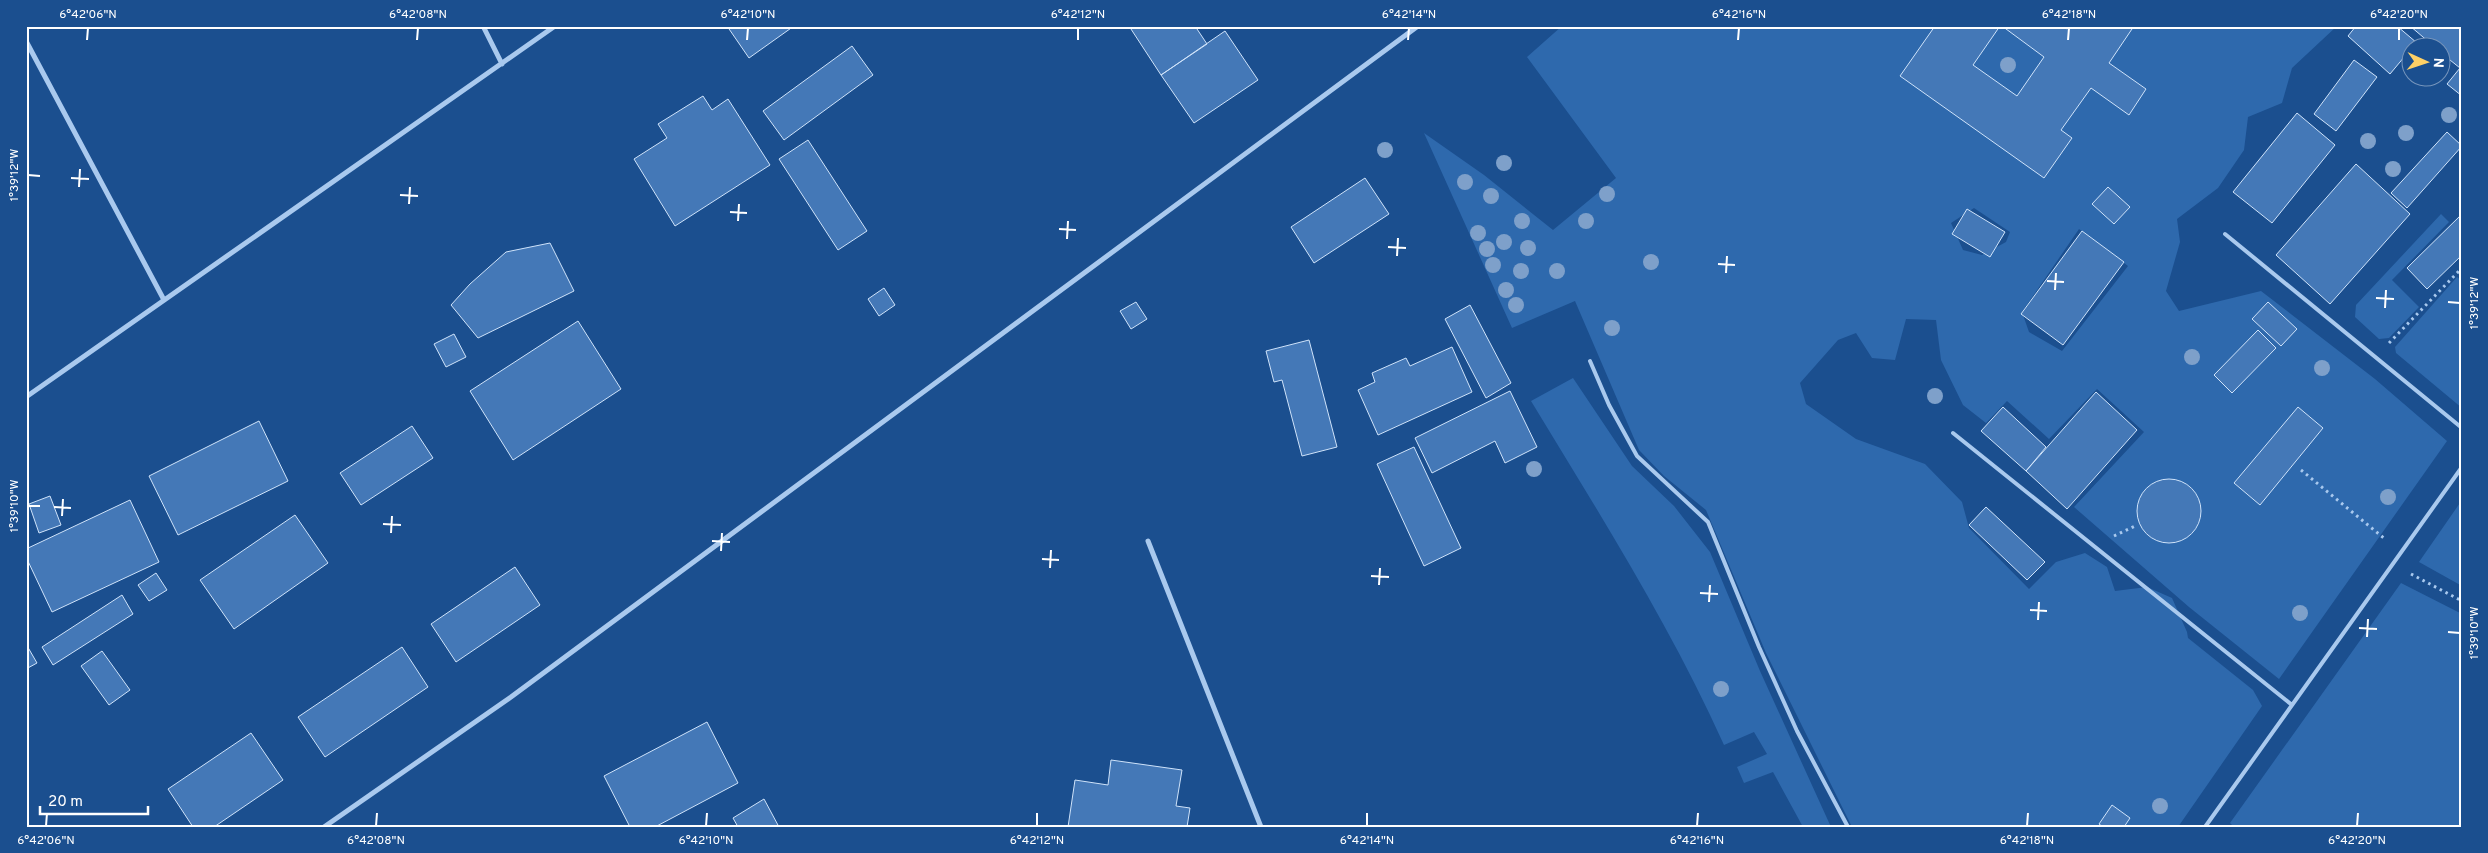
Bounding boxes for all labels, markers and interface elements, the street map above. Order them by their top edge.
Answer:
text: 6°42'06"N [59,7,117,23]
text: 6°42'08"N [389,7,447,23]
text: 6°42'10"N [721,7,775,23]
text: 6°42'12"N [1051,7,1105,23]
text: 6°42'14"N [1382,7,1436,23]
text: 6°42'16"N [1712,7,1766,23]
text: 6°42'18"N [2042,7,2096,23]
text: 6°42'20"N [2370,7,2428,23]
north arrow [2400,38,2450,88]
text: N [2429,57,2446,68]
text: 1°39'12"W [7,149,23,201]
text: 1°39'12"W [2467,277,2483,329]
text: 1°39'10"W [7,479,23,533]
text: 1°39'10"W [2467,606,2483,660]
scale bar [40,783,148,815]
text: 20 m [48,793,83,812]
text: 6°42'06"N [17,833,75,849]
text: 6°42'08"N [347,833,405,849]
text: 6°42'10"N [679,833,733,849]
text: 6°42'12"N [1010,833,1064,849]
text: 6°42'14"N [1340,833,1394,849]
text: 6°42'16"N [1670,833,1724,849]
text: 6°42'18"N [2000,833,2054,849]
text: 6°42'20"N [2328,833,2386,849]

